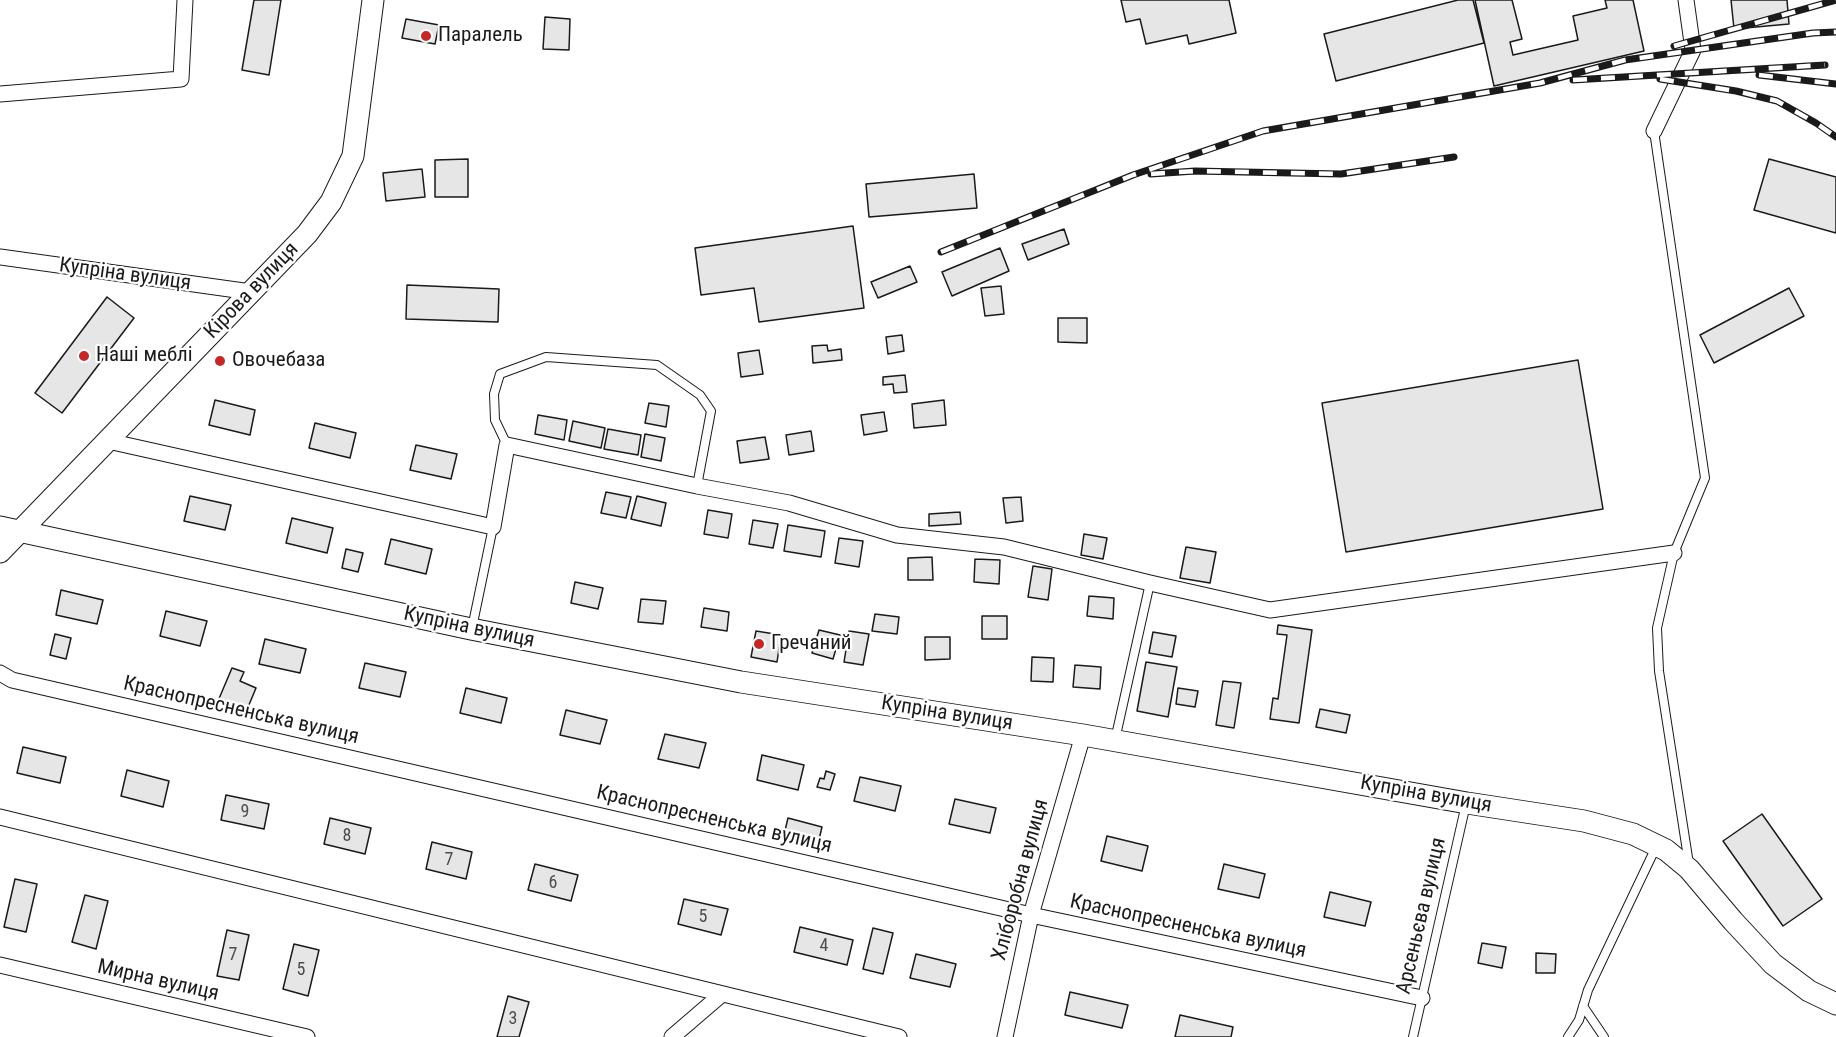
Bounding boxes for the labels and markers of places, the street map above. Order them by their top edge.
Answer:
place label: Паралель [438,23,523,49]
marker: Паралель [419,29,433,43]
place label: Наші меблі [96,343,193,369]
place label: Овочебаза [232,348,325,374]
marker: Наші меблі [77,349,91,363]
marker: Овочебаза [213,354,227,368]
place label: Гречаний [771,631,852,657]
marker: Гречаний [752,637,766,651]

